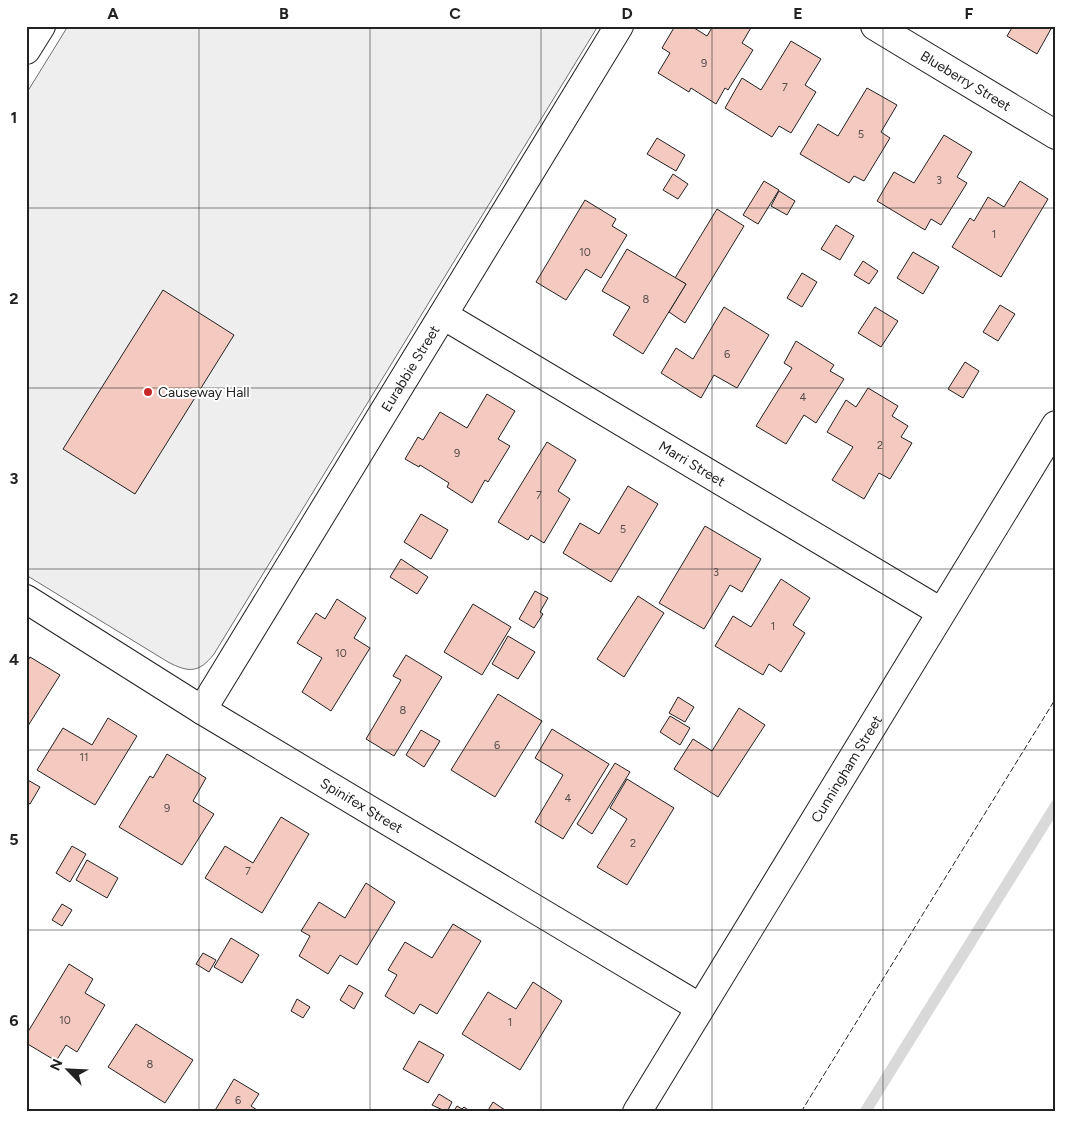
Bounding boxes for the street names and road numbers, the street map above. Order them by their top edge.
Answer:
street label: Blueberry Street [917,47,1014,115]
street label: Eurabbie Street [378,322,443,415]
street label: Marri Street [655,438,728,490]
street label: Cunningham Street [808,712,886,826]
street label: Spinifex Street [317,775,406,837]

